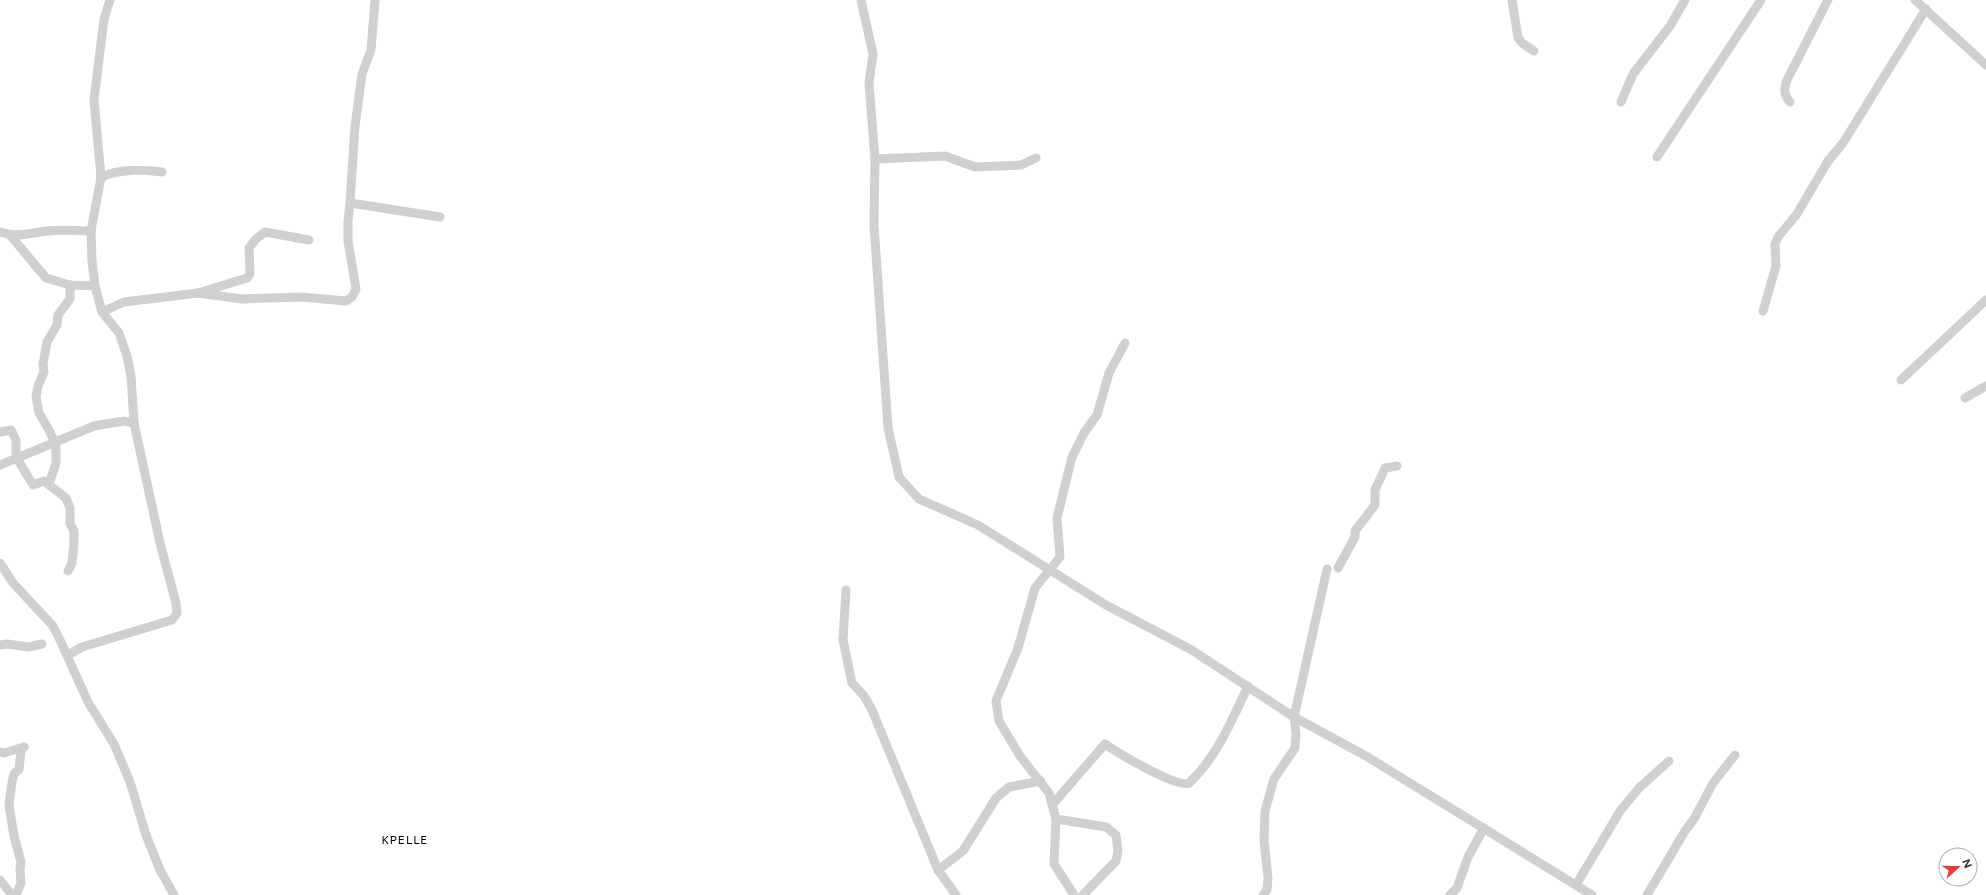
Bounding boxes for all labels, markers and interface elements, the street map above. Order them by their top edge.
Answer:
district label: KPELLE [382,833,428,847]
north arrow [1938,847,1978,887]
text: N [1959,857,1974,870]

